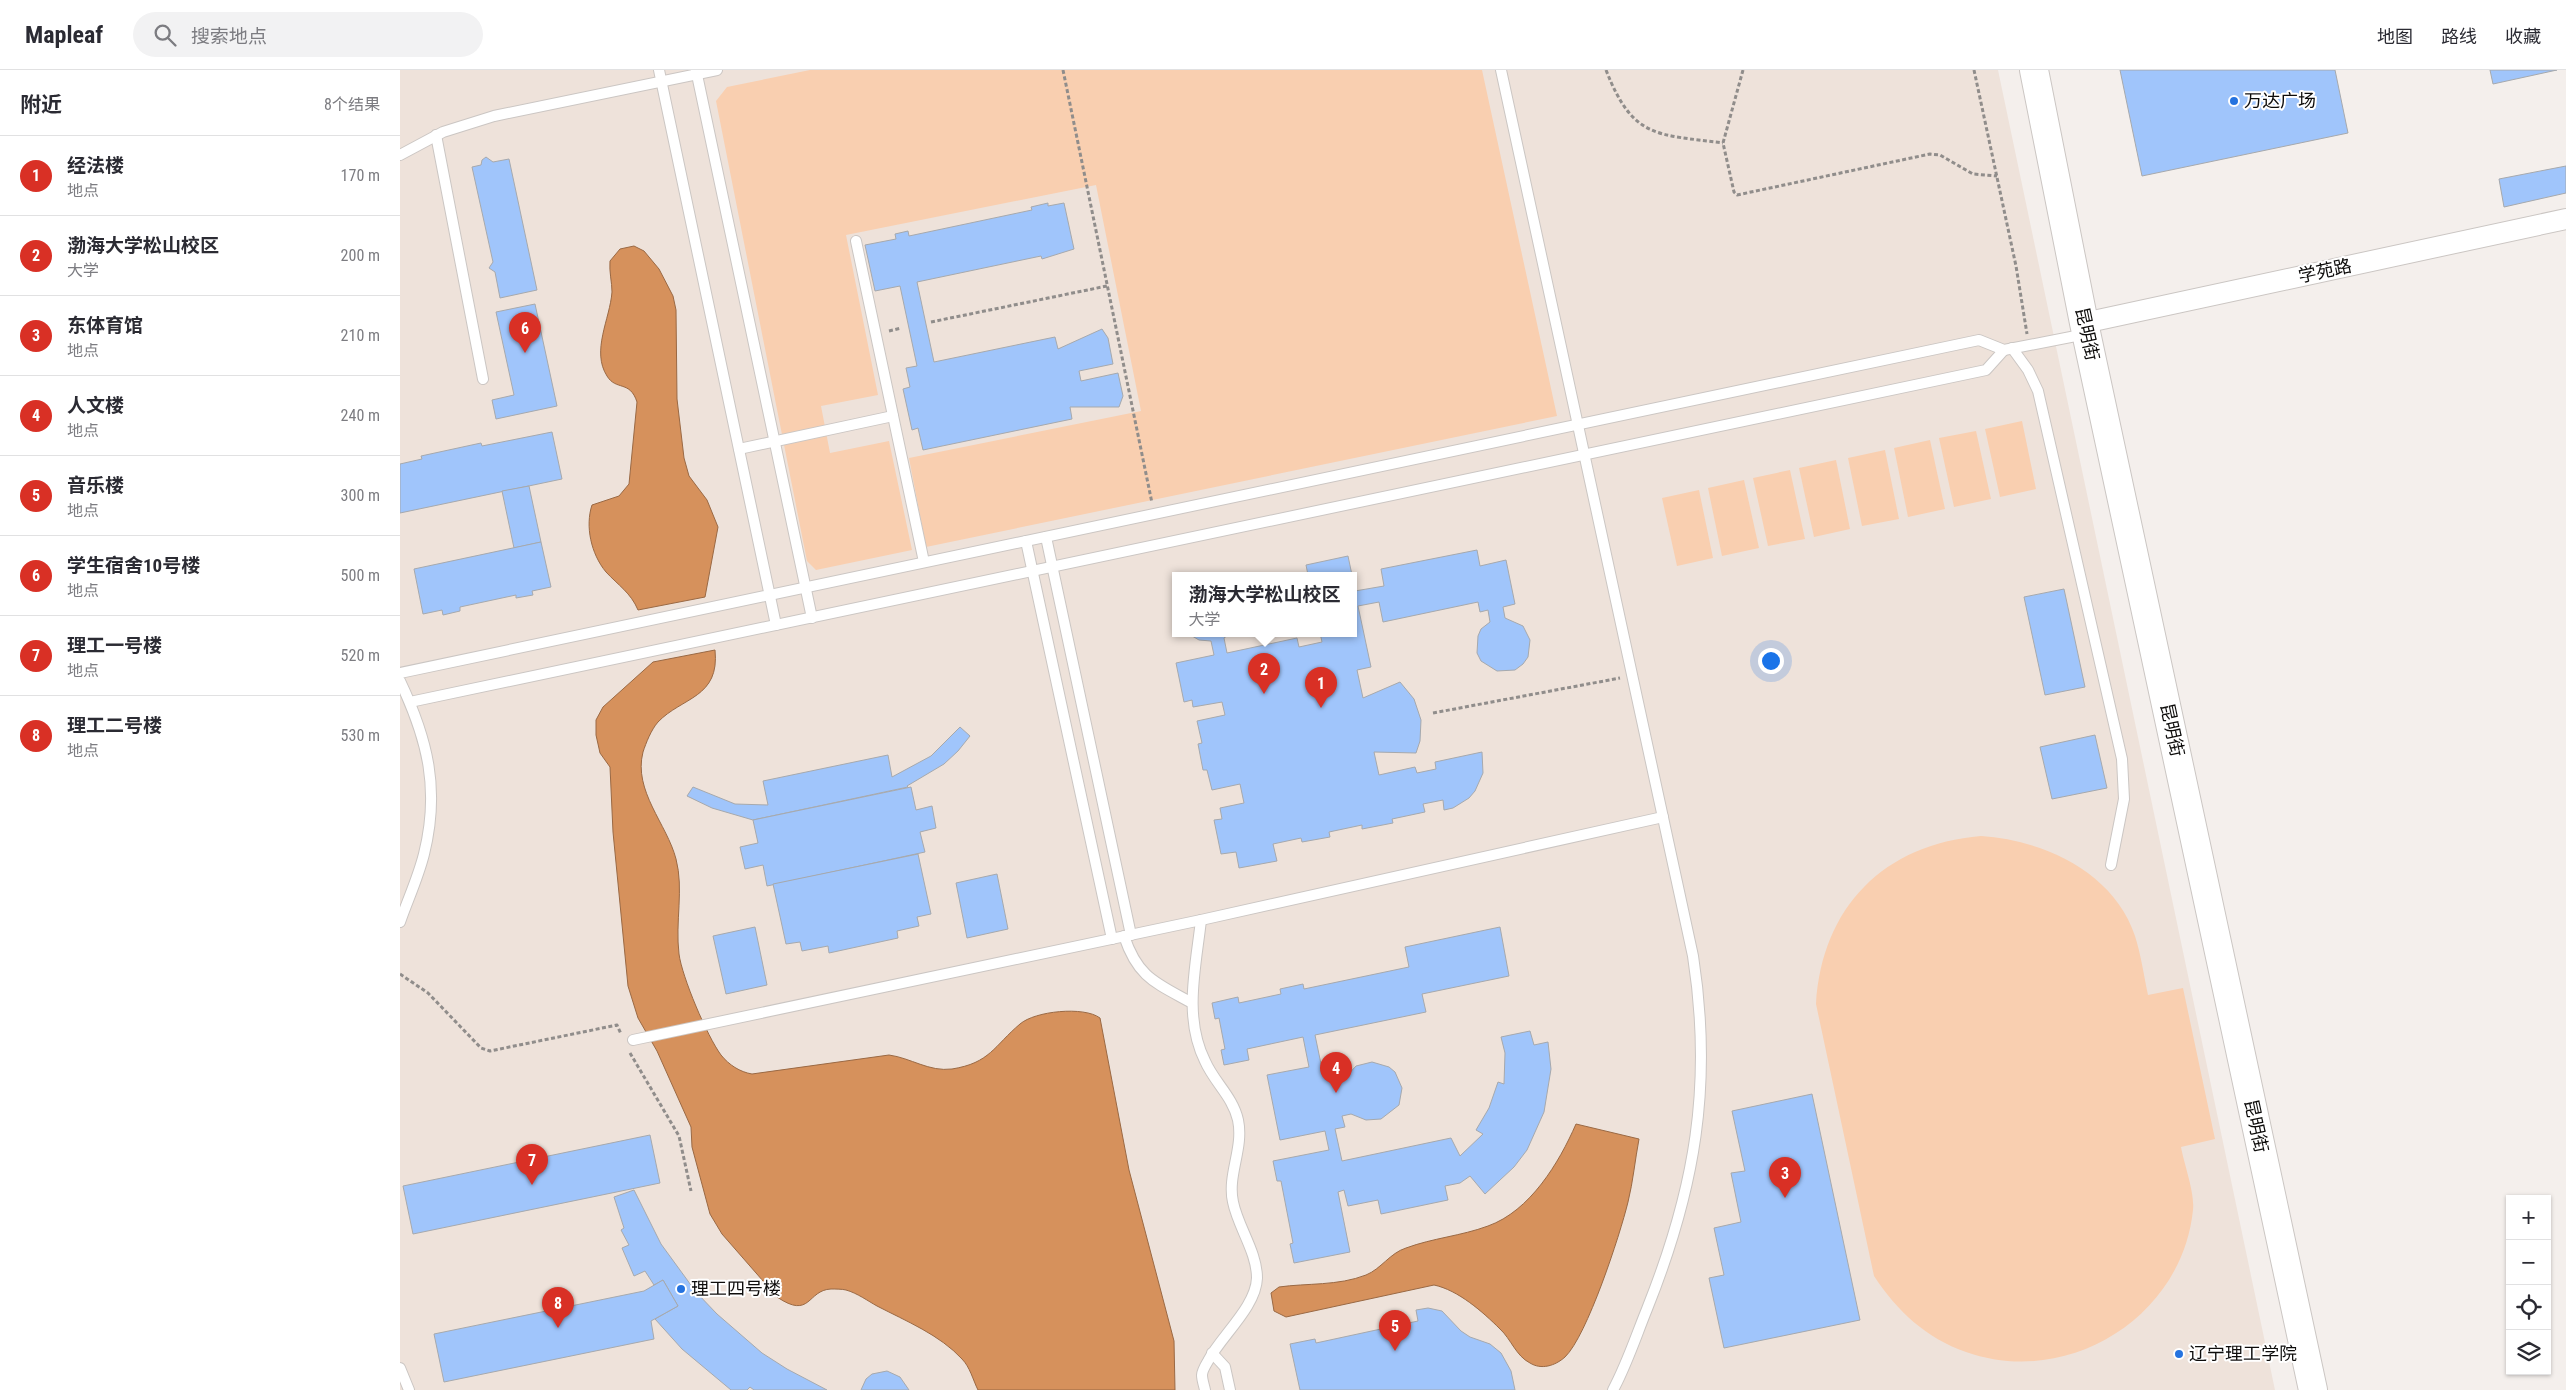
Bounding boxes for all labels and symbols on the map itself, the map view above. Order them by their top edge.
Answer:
place label: 万达广场 [2244,90,2316,111]
marker: 万达广场 [2228,95,2240,107]
street label: 学苑路 [2296,255,2353,286]
street label: 昆明街 [2072,305,2103,362]
pin: 6 [509,312,541,353]
your location [1758,648,1784,674]
pin: 2 [1248,653,1280,694]
pin: 1 [1305,667,1337,708]
street label: 昆明街 [2157,701,2188,758]
pin: 4 [1320,1052,1352,1093]
street label: 昆明街 [2241,1097,2272,1154]
pin: 7 [516,1144,548,1185]
pin: 3 [1769,1157,1801,1198]
place label: 理工四号楼 [691,1278,781,1299]
marker: 理工四号楼 [675,1283,687,1295]
pin: 8 [542,1287,574,1328]
pin: 5 [1379,1310,1411,1351]
place label: 辽宁理工学院 [2189,1343,2297,1364]
marker: 辽宁理工学院 [2173,1348,2185,1360]

